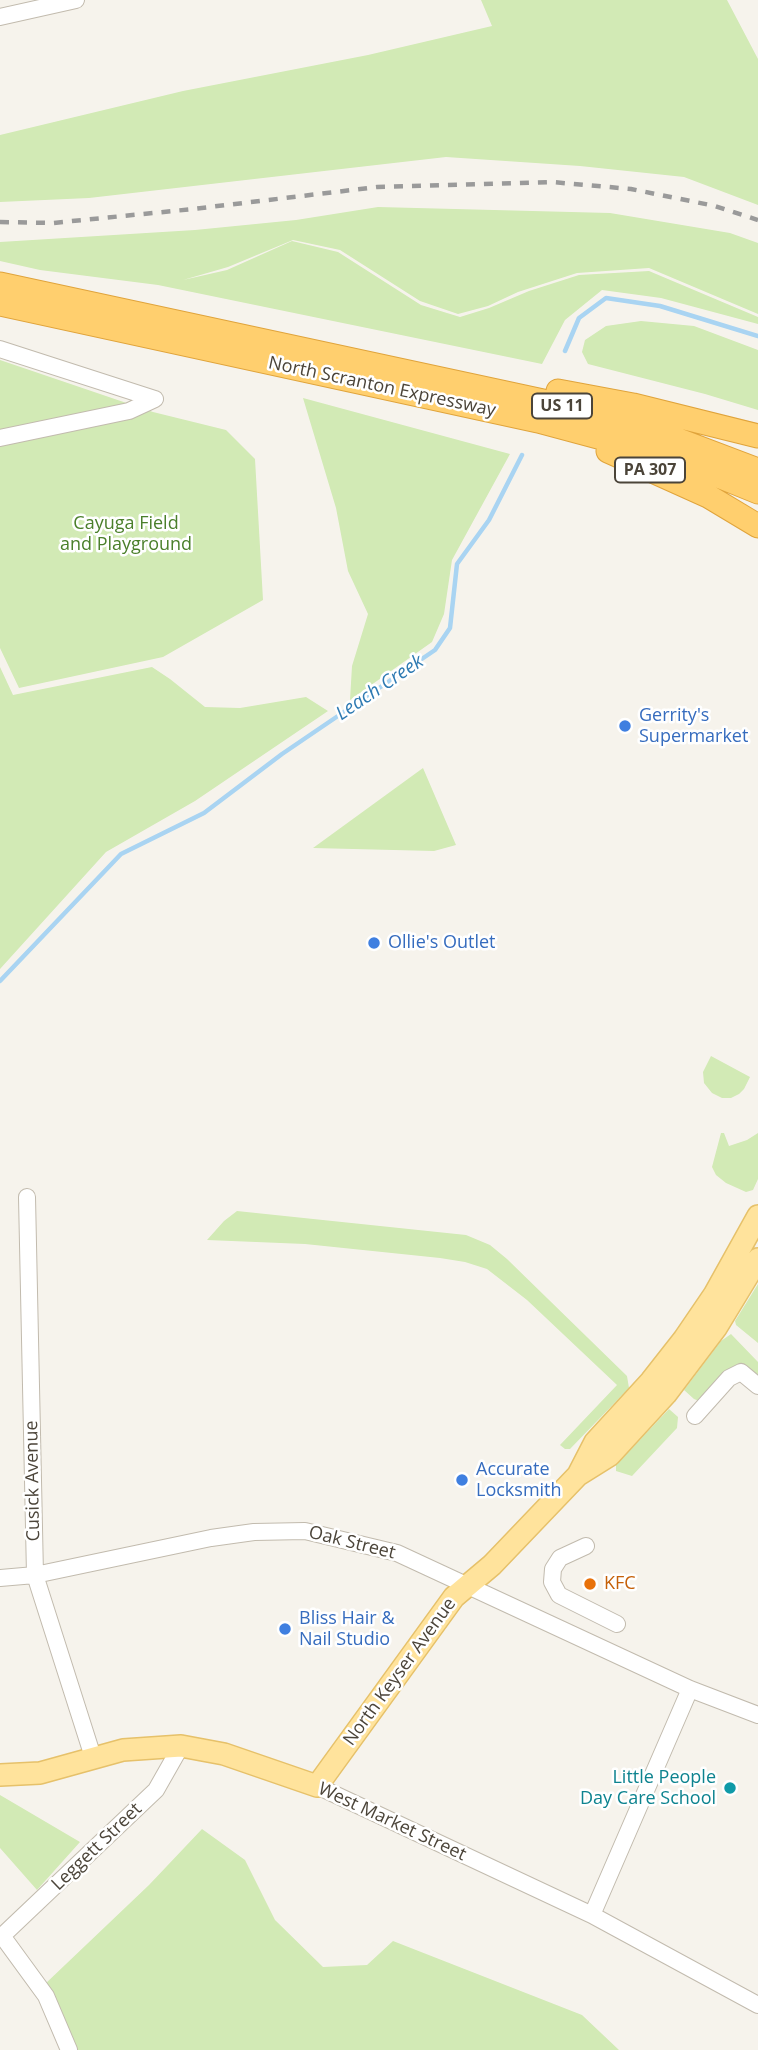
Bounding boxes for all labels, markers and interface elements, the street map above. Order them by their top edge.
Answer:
street label: North Scranton Expressway [266,352,498,422]
road number: US 11 [532,394,592,418]
road number: PA 307 [615,457,685,482]
park label: Cayuga Field and Playground [60,513,192,556]
water label: Leach Creek [332,650,428,726]
place label: Gerrity's Supermarket [639,705,748,748]
marker: Gerrity's Supermarket [617,718,633,734]
place label: Ollie's Outlet [388,932,495,954]
marker: Ollie's Outlet [366,935,382,951]
street label: Cusick Avenue [21,1420,45,1542]
place label: Accurate Locksmith [476,1459,562,1502]
marker: Accurate Locksmith [454,1472,470,1488]
street label: Oak Street [306,1522,398,1564]
place label: KFC [604,1573,636,1595]
marker: KFC [582,1576,598,1592]
street label: North Keyser Avenue [339,1594,461,1750]
place label: Bliss Hair & Nail Studio [299,1608,395,1650]
marker: Bliss Hair & Nail Studio [277,1621,293,1637]
place label: Little People Day Care School [580,1767,716,1810]
street label: West Market Street [315,1778,469,1866]
marker: Little People Day Care School [722,1780,738,1796]
street label: Leggett Street [47,1799,147,1895]

